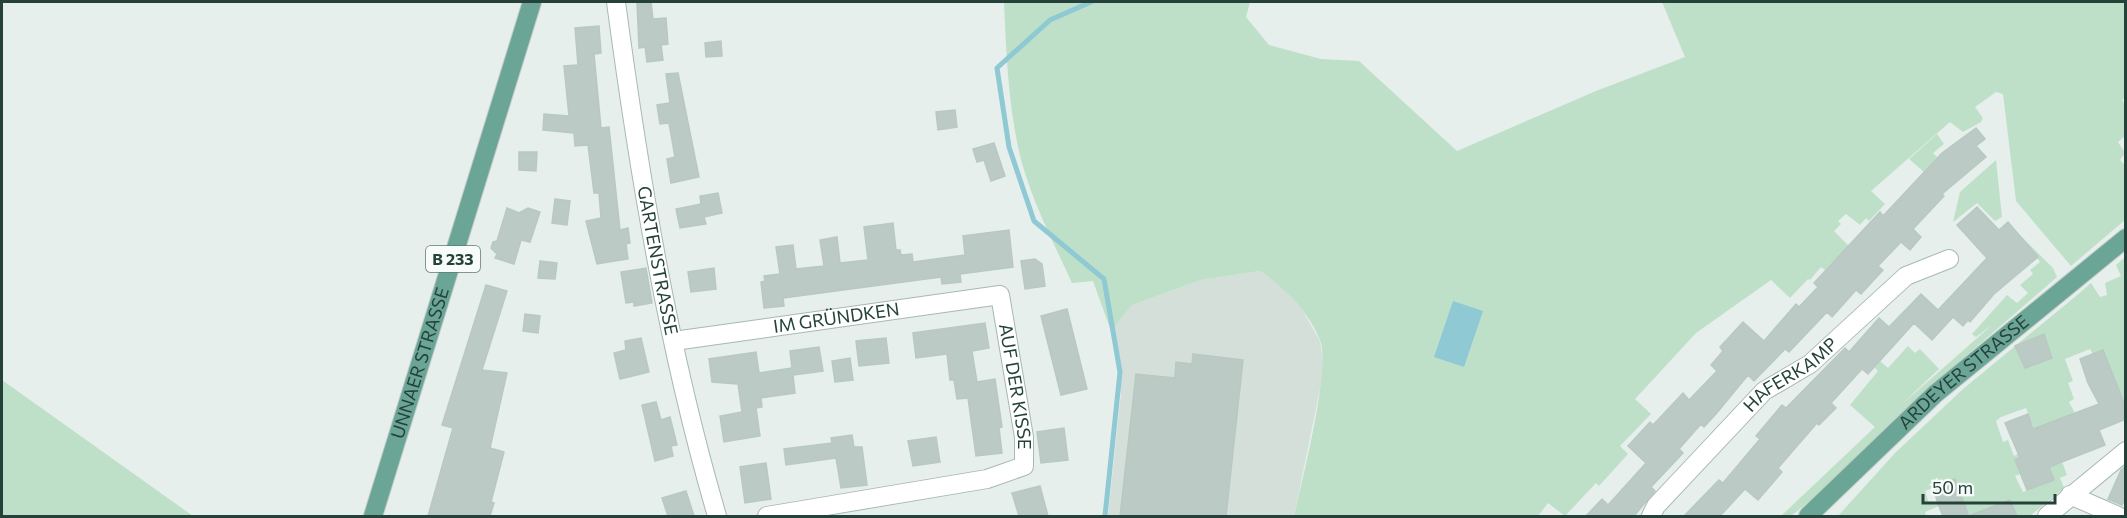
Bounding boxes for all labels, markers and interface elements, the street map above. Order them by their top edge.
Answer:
street label: GARTENSTRASSE [634,184,683,337]
road number: B 233 [426,246,480,272]
street label: UNNAER STRASSE [386,285,453,441]
street label: IM GRÜNDKEN [772,297,901,337]
street label: ARDEYER STRASSE [1893,310,2033,433]
street label: AUF DER KISSE [995,322,1036,449]
street label: HAFERKAMP [1738,332,1842,416]
scale bar [1923,467,2055,505]
text: 50 m [1932,476,1973,498]

